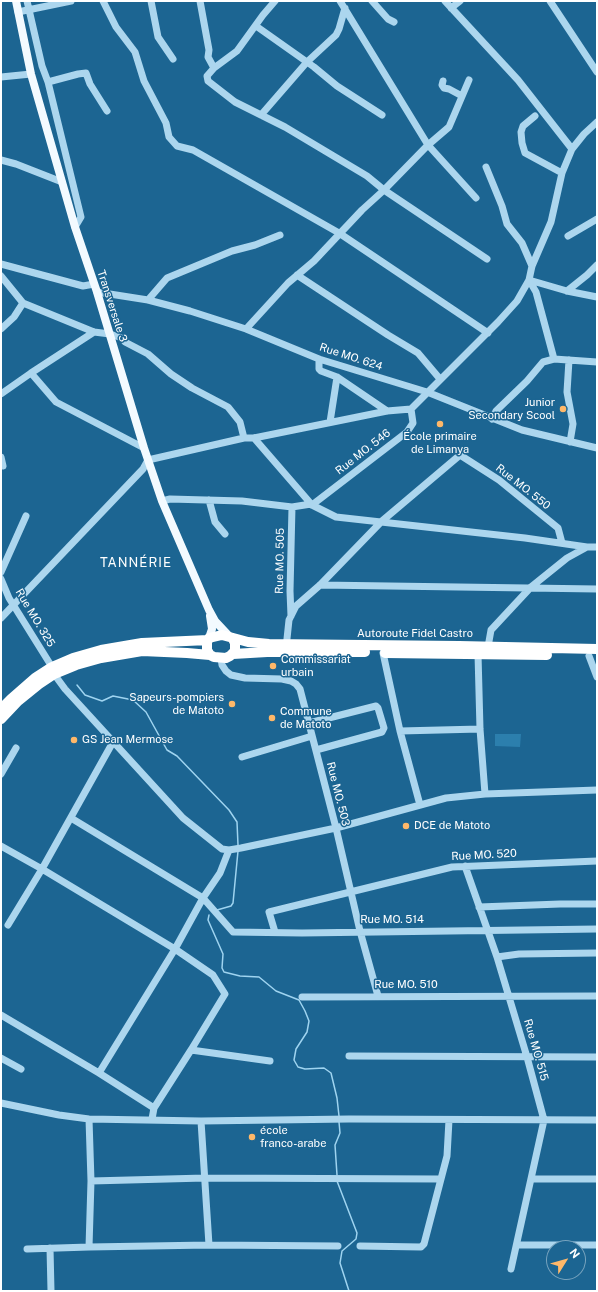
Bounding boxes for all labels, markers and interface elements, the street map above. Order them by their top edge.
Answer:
street label: Transversale 3 [94,268,130,344]
street label: Rue MO. 624 [318,341,384,373]
place label: Junior Secondary Scool [468,396,555,422]
marker: Junior Secondary Scool [558,404,568,414]
marker: École primaire de Limanya [435,419,445,429]
street label: Rue MO. 546 [333,426,393,478]
place label: École primaire de Limanya [403,430,477,456]
street label: Rue MO. 550 [493,461,553,513]
street label: Rue MO. 505 [273,528,287,594]
district label: TANNÉRIE [100,555,172,571]
street label: Rue MO. 325 [12,586,58,650]
street label: Autoroute Fidel Castro [357,627,473,641]
place label: Commissariat urbain [281,653,351,679]
marker: Commissariat urbain [268,661,278,671]
place label: Sapeurs-pompiers de Matoto [129,691,224,717]
marker: Sapeurs-pompiers de Matoto [227,699,237,709]
place label: Commune de Matoto [280,705,332,731]
marker: Commune de Matoto [267,713,277,723]
place label: GS Jean Mermose [82,733,173,747]
marker: GS Jean Mermose [69,735,79,745]
street label: Rue MO. 503 [324,760,352,828]
place label: DCE de Matoto [414,819,490,833]
marker: DCE de Matoto [401,821,411,831]
street label: Rue MO. 520 [451,847,517,863]
street label: Rue MO. 514 [360,913,424,927]
street label: Rue MO. 510 [374,978,438,992]
street label: Rue MO. 515 [521,1018,551,1082]
place label: école franco-arabe [260,1124,326,1150]
marker: école franco-arabe [247,1132,257,1142]
north arrow [546,1240,586,1280]
text: N [567,1246,582,1260]

